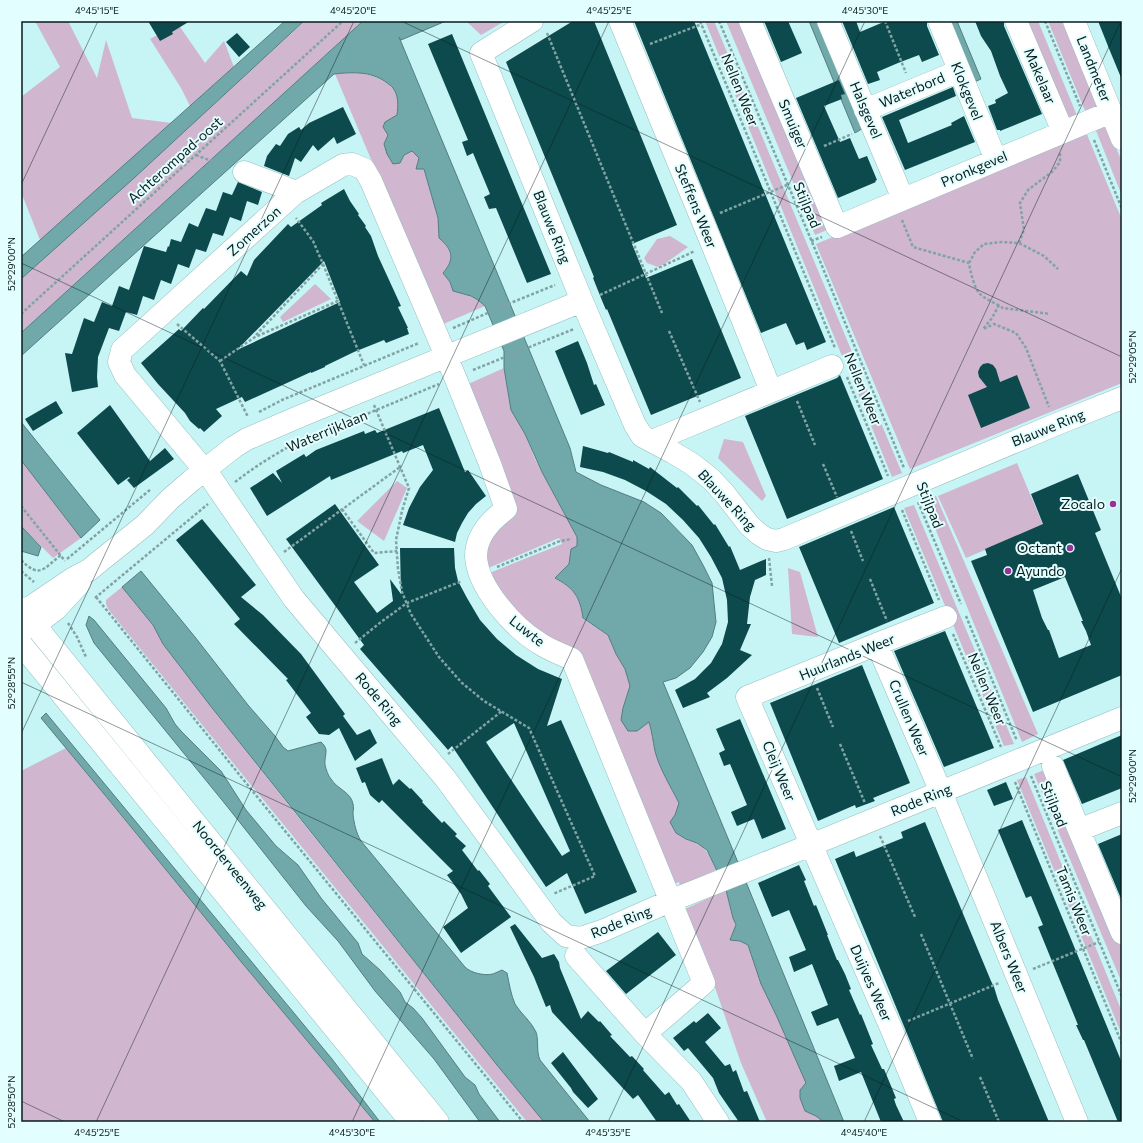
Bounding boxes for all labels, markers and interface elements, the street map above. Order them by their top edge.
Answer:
text: 4°45'15"E [75,4,119,16]
text: 4°45'20"E [330,4,376,16]
text: 4°45'25"E [586,4,632,16]
text: 4°45'30"E [842,4,888,16]
street label: Landmeter [1074,33,1116,105]
street label: Makelaar [1021,45,1060,107]
street label: Nellen Weer [718,51,763,129]
street label: Klokgevel [948,59,987,122]
street label: Waterbord [876,68,947,111]
street label: Halsgevel [847,79,886,141]
street label: Smuiger [775,96,812,152]
street label: Achterompad-oost [124,112,226,207]
street label: Pronkgevel [938,147,1010,190]
street label: Steffens Weer [672,161,721,251]
street label: Stijlpad [790,179,825,230]
street label: Blauwe Ring [530,188,575,266]
street label: Zomerzon [223,202,284,259]
text: 52°29'00"N [5,237,17,291]
text: 52°29'05"N [1126,330,1138,384]
street label: Nellen Weer [841,350,886,428]
street label: Blauwe Ring [1009,405,1087,450]
street label: Waterrijklaan [284,406,370,455]
street label: Blauwe Ring [695,466,760,534]
street label: Stijlpad [914,479,947,530]
place label: Zocalo [1061,495,1105,512]
marker: Zocalo [1108,499,1118,509]
place label: Octant [1017,539,1062,556]
marker: Octant [1065,543,1075,553]
place label: Ayundo [1016,562,1065,579]
marker: Ayundo [1003,566,1013,576]
street label: Luwte [506,612,548,650]
street label: Huurlands Weer [797,630,897,683]
street label: Nellen Weer [965,650,1010,728]
text: 52°28'55"N [5,657,17,709]
street label: Rode Ring [352,669,407,729]
street label: Crullen Weer [886,677,933,759]
street label: Cleij Weer [759,738,800,804]
text: 52°29'00"N [1126,749,1138,803]
street label: Stijlpad [1038,778,1071,829]
street label: Rode Ring [888,780,954,819]
street label: Noorderveenweg [189,817,272,913]
street label: Tamis Weer [1053,863,1096,938]
street label: Rode Ring [588,902,654,941]
street label: Albers Weer [987,918,1032,996]
street label: Duijves Weer [847,942,896,1024]
text: 52°28'50"N [5,1075,17,1129]
text: 4°45'25"E [74,1126,120,1138]
text: 4°45'30"E [329,1126,375,1138]
text: 4°45'35"E [585,1126,631,1138]
text: 4°45'40"E [841,1126,887,1138]

